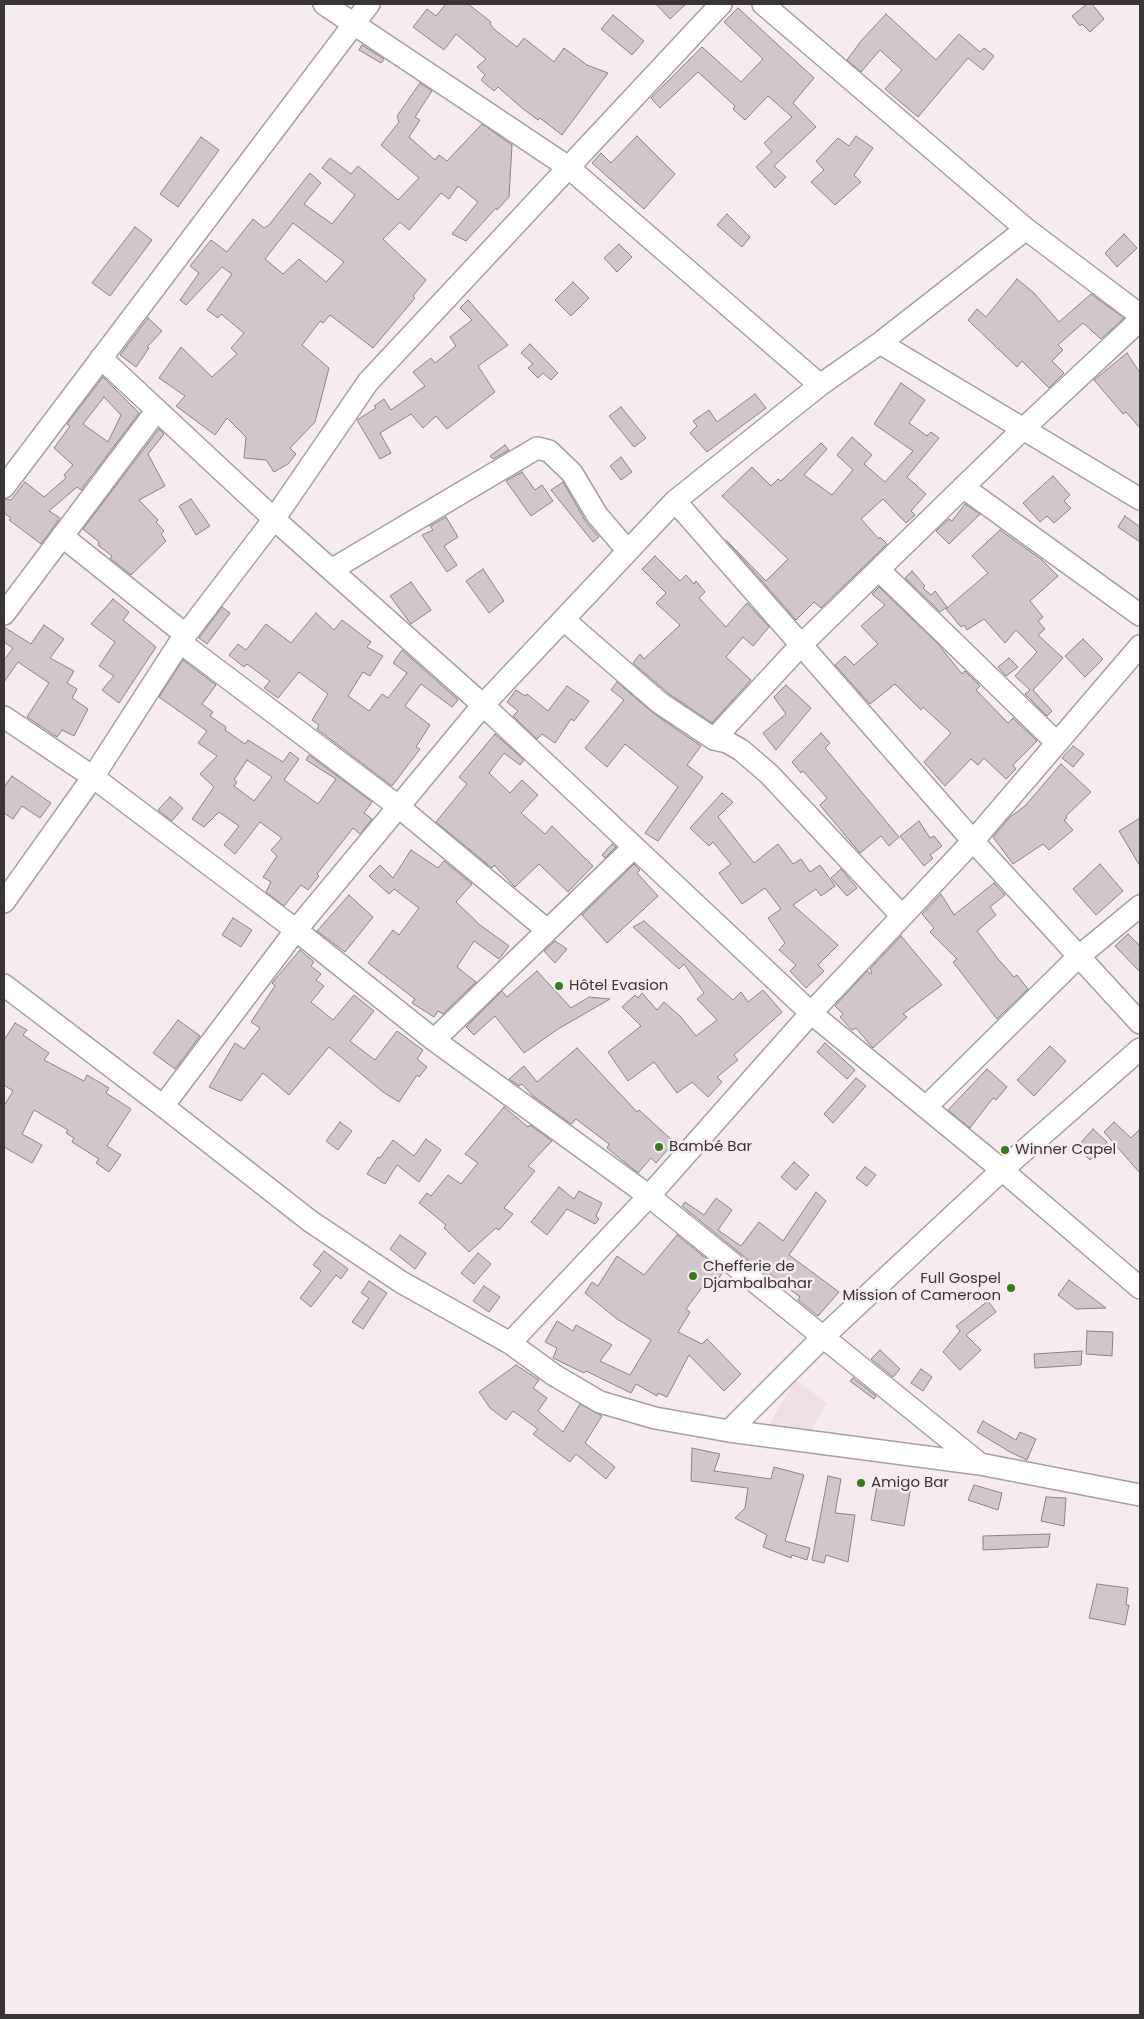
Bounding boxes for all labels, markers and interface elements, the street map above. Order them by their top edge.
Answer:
place label: Hôtel Evasion [569,977,668,995]
marker: Hôtel Evasion [553,980,565,992]
place label: Bambé Bar [669,1138,752,1156]
marker: Bambé Bar [653,1141,665,1153]
place label: Winner Capel [1015,1141,1116,1159]
marker: Winner Capel [999,1144,1011,1156]
place label: Chefferie de Djambalbahar [703,1258,812,1293]
marker: Chefferie de Djambalbahar [687,1270,699,1282]
place label: Full Gospel Mission of Cameroon [842,1270,1001,1305]
marker: Full Gospel Mission of Cameroon [1005,1282,1017,1294]
place label: Amigo Bar [871,1474,949,1492]
marker: Amigo Bar [855,1477,867,1489]

